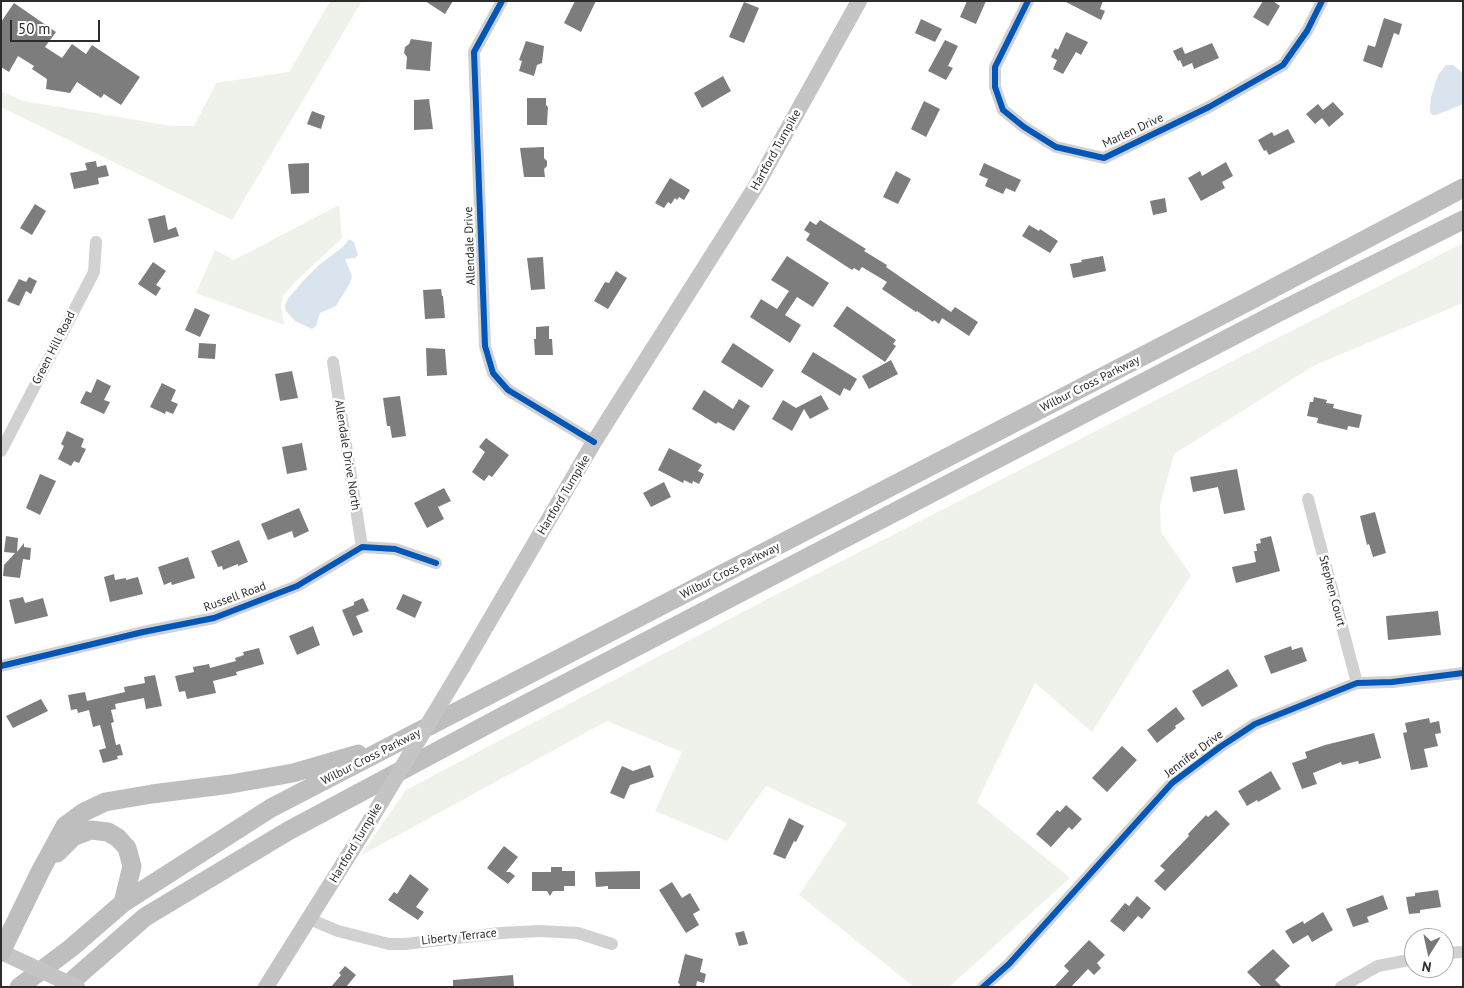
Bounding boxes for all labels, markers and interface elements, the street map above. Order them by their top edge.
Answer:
scale bar [12,10,102,42]
text: 50 m [18,19,51,38]
street label: Hartford Turnpike [748,107,804,193]
street label: Marlen Drive [1100,111,1166,151]
street label: Allendale Drive [461,206,479,286]
street label: Green Hill Road [29,309,79,387]
street label: Wilbur Cross Parkway [1038,353,1142,415]
street label: Allendale Drive North [331,399,363,511]
street label: Hartford Turnpike [535,453,593,537]
street label: Wilbur Cross Parkway [678,540,782,602]
street label: Stephen Court [1316,554,1348,628]
street label: Russell Road [202,579,268,615]
street label: Wilbur Cross Parkway [319,726,423,788]
street label: Jennifer Drive [1162,727,1226,781]
street label: Hartford Turnpike [327,801,385,885]
street label: Liberty Terrace [421,926,497,948]
north arrow [1404,928,1454,978]
text: N [1420,957,1433,976]

